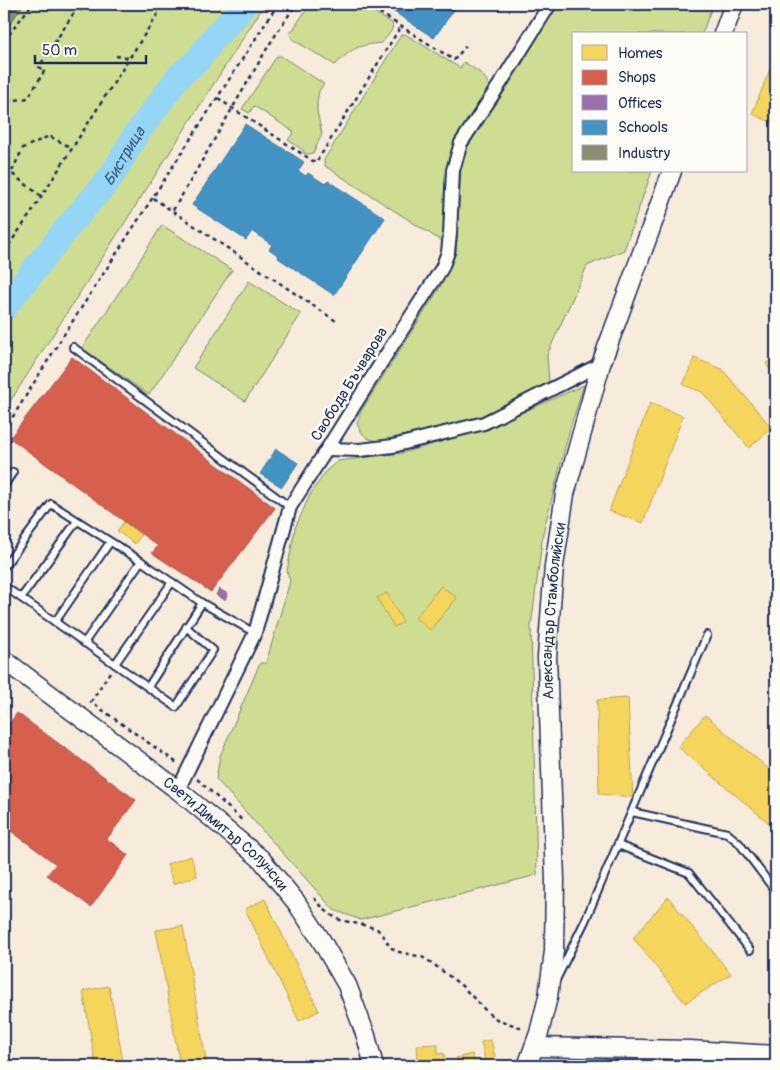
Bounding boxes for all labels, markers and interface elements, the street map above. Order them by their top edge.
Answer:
scale bar [35,32,146,64]
legend [572,32,748,172]
text: 50 m [42,41,77,60]
text: Homes [618,44,663,63]
text: Shops [618,68,656,87]
text: Offices [618,94,662,113]
text: Schools [618,118,668,137]
water label: Бистрица [99,122,151,190]
text: Industry [618,144,671,163]
street label: Свобода Бъчварова [307,324,392,445]
street label: Александър Стамболийски [538,521,571,700]
street label: Свети Димитър Солунски [159,773,292,895]

